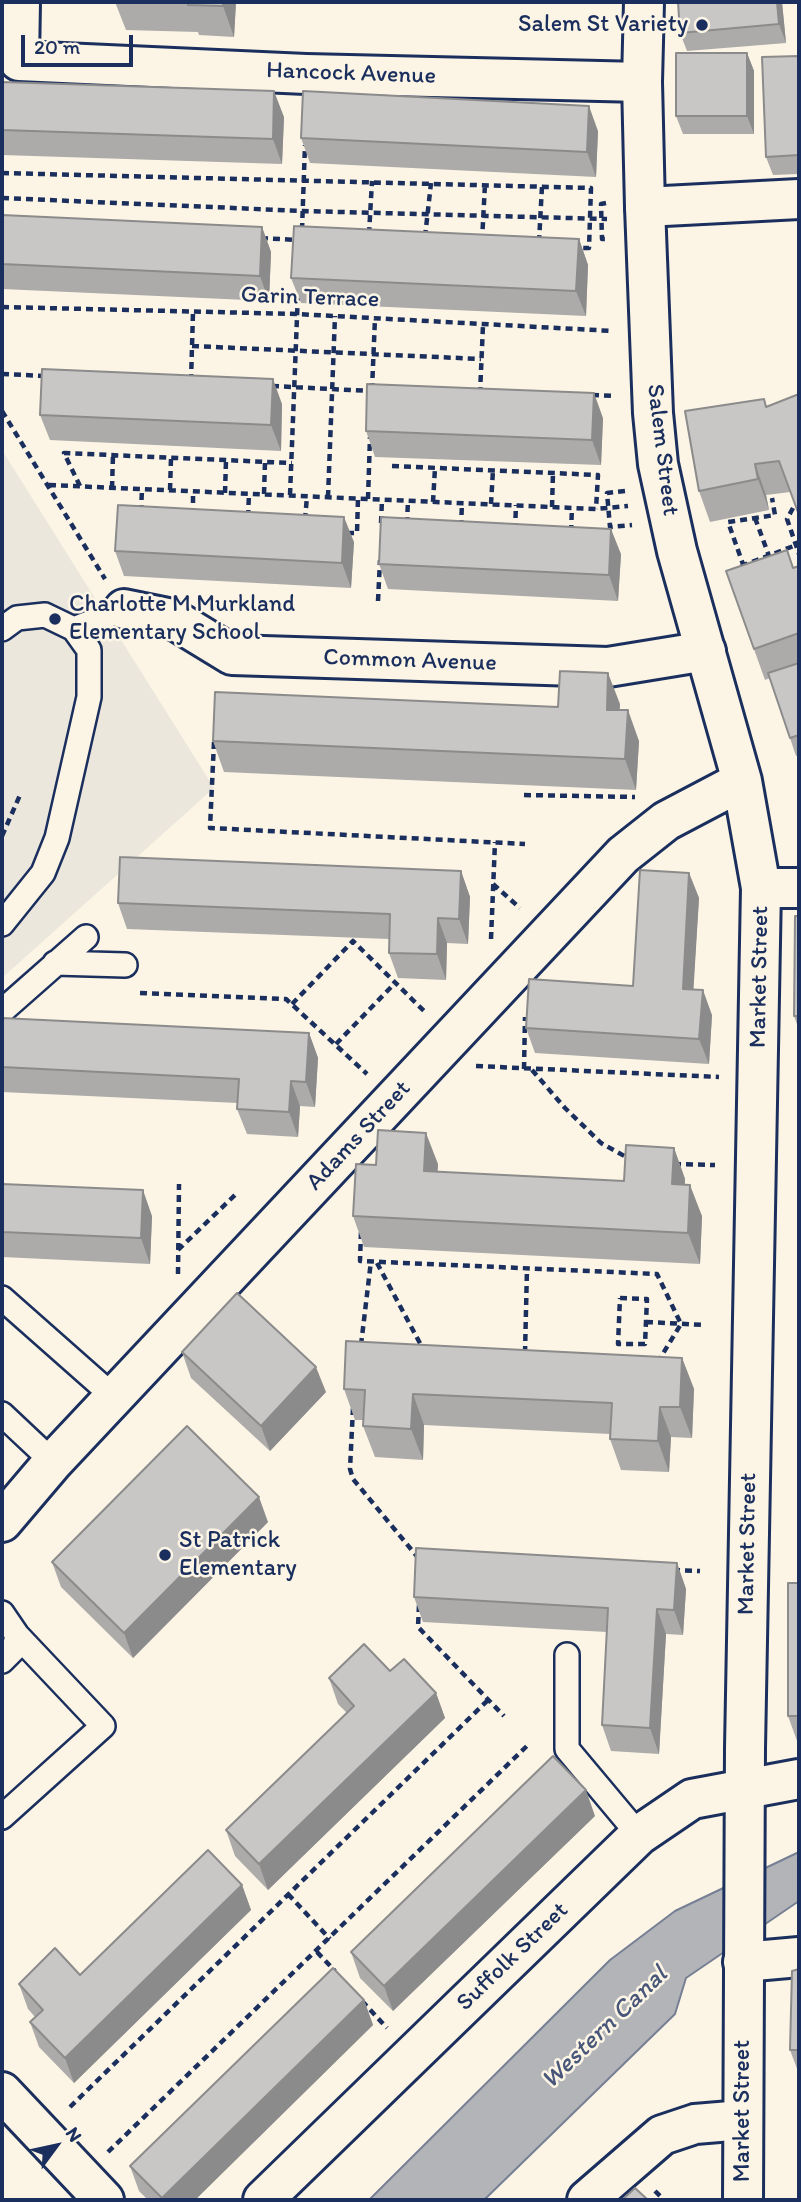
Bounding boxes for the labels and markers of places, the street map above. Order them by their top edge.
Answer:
place label: Salem St Variety [518,11,688,39]
marker: Salem St Variety [694,17,710,33]
place label: Charlotte M Murkland Elementary School [69,591,295,647]
marker: Charlotte M Murkland Elementary School [47,611,63,627]
place label: St Patrick Elementary [179,1527,297,1583]
marker: St Patrick Elementary [157,1547,173,1563]

